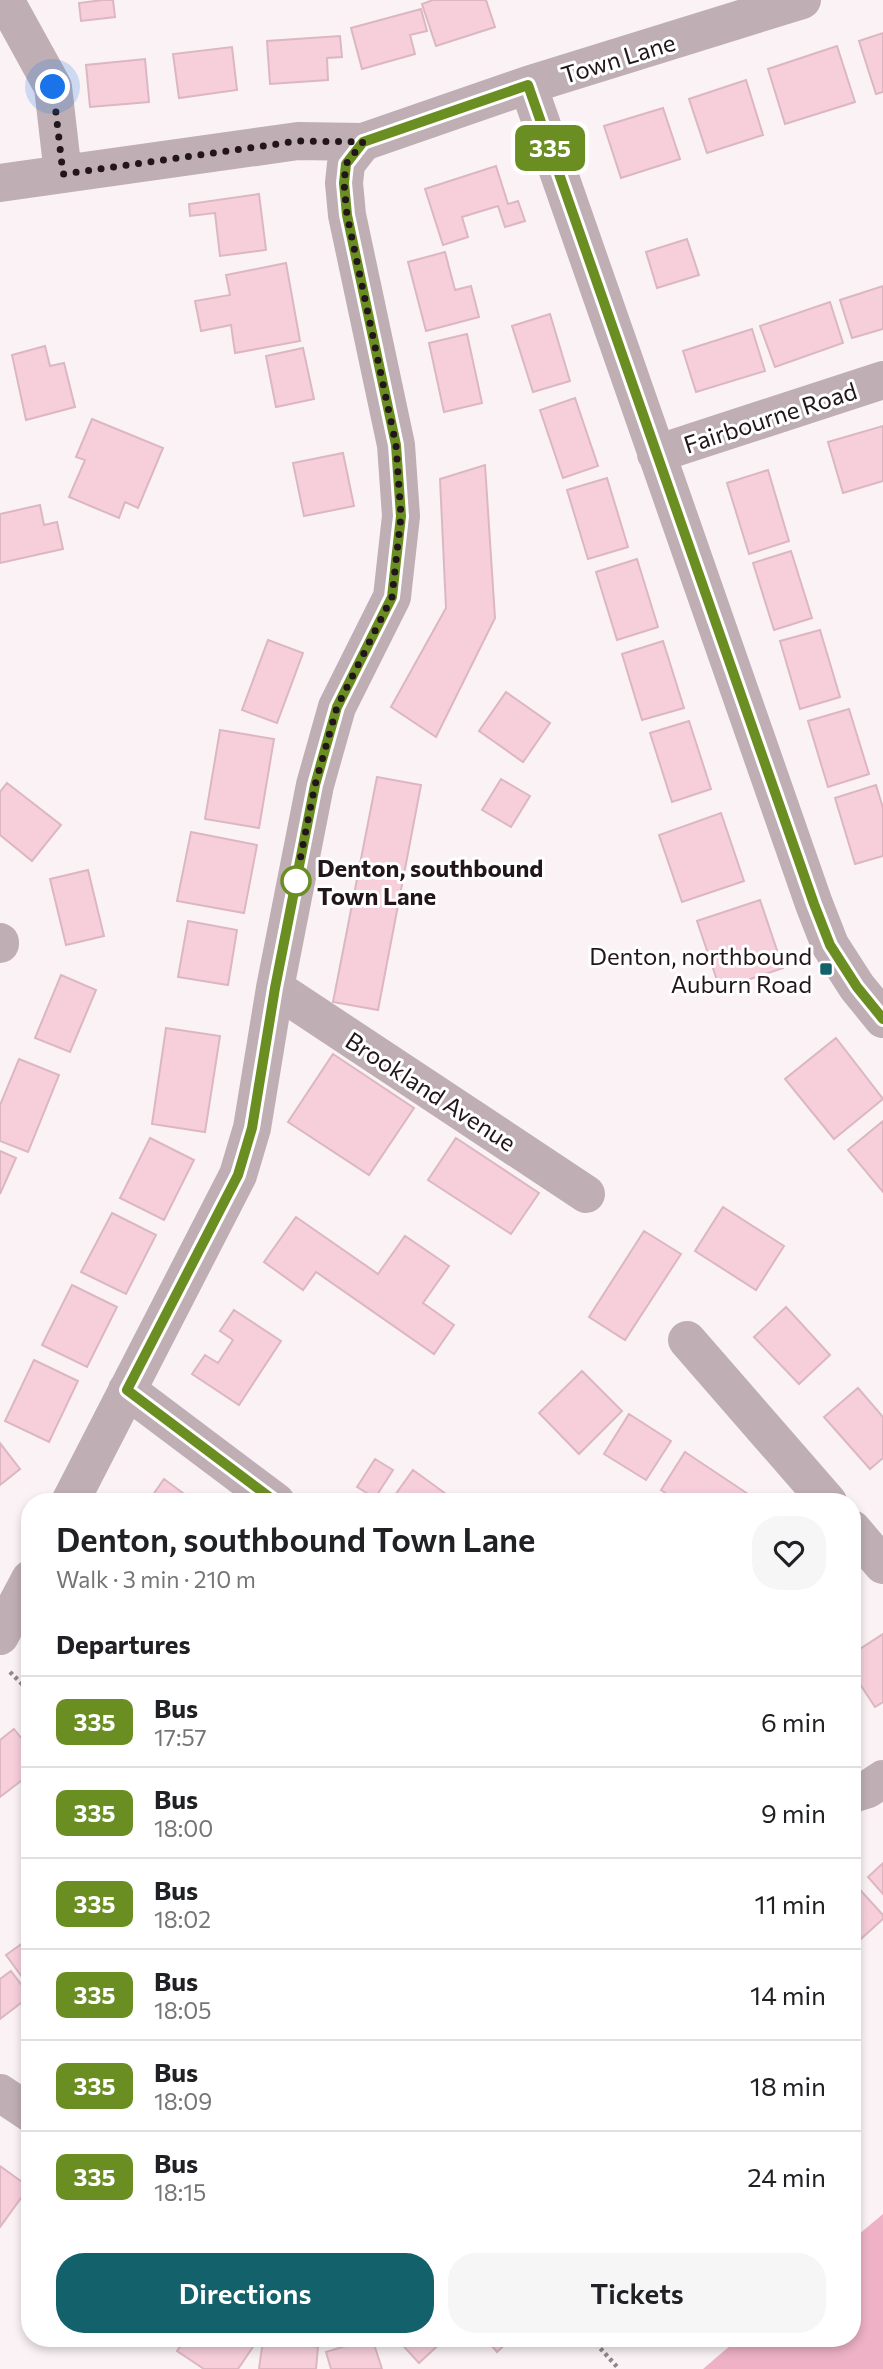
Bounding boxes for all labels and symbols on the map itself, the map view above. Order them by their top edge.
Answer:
street label: Town Lane [557,27,679,89]
your location [35,69,70,104]
line badge: 335 [510,125,590,171]
street label: Fairbourne Road [680,375,860,459]
place label: Denton, southbound Town Lane [317,853,543,910]
marker: Denton, southbound Town Lane [281,866,311,896]
place label: Denton, northbound Auburn Road [589,941,812,998]
marker: Denton, northbound Auburn Road [818,961,834,977]
street label: Brookland Avenue [340,1025,522,1157]

